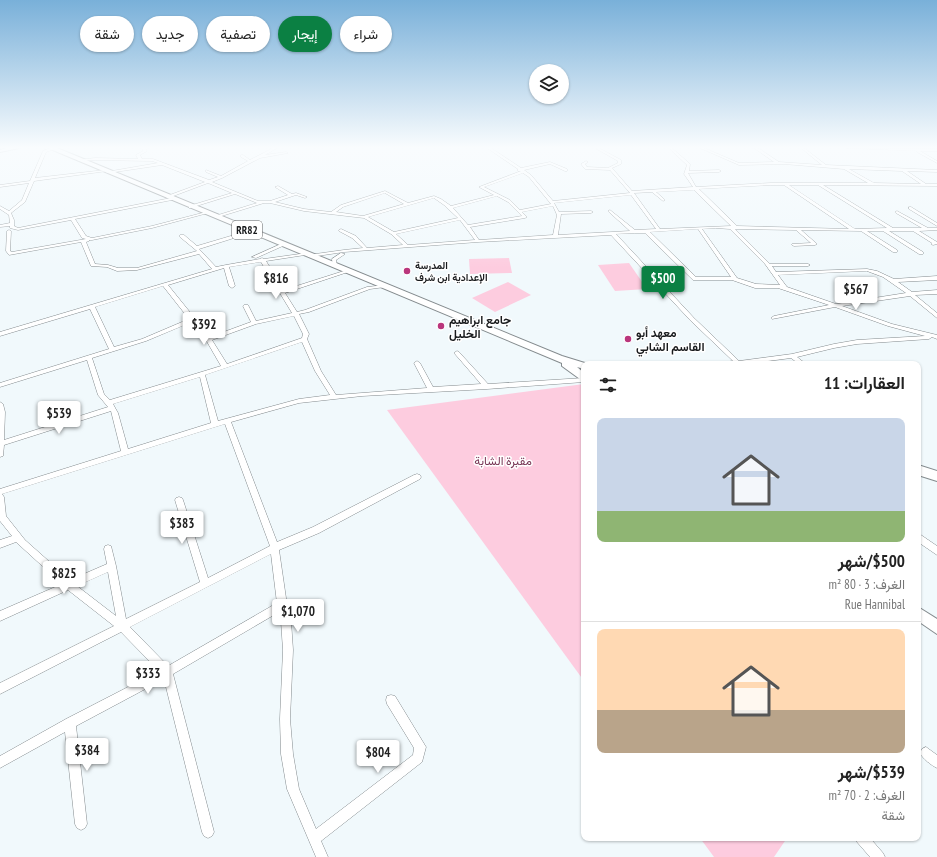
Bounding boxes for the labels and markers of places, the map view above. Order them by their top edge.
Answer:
place label: المدرسة الإعدادية ابن شرف [415,259,488,284]
pin: $816 [252,266,300,300]
marker: المدرسة الإعدادية ابن شرف [402,266,412,276]
pin: $500 [639,266,687,300]
pin: $567 [832,277,880,311]
pin: $392 [180,312,228,346]
place label: جامع ابراهيم الخليل [449,312,511,341]
marker: جامع ابراهيم الخليل [436,321,446,331]
place label: معهد أبو القاسم الشابي [636,325,705,357]
marker: معهد أبو القاسم الشابي [623,334,633,344]
pin: $539 [35,401,83,435]
pin: $383 [158,511,206,545]
pin: $825 [40,561,88,595]
pin: $1,070 [265,599,331,633]
pin: $333 [124,661,172,695]
pin: $384 [63,738,111,772]
pin: $804 [354,740,402,774]

